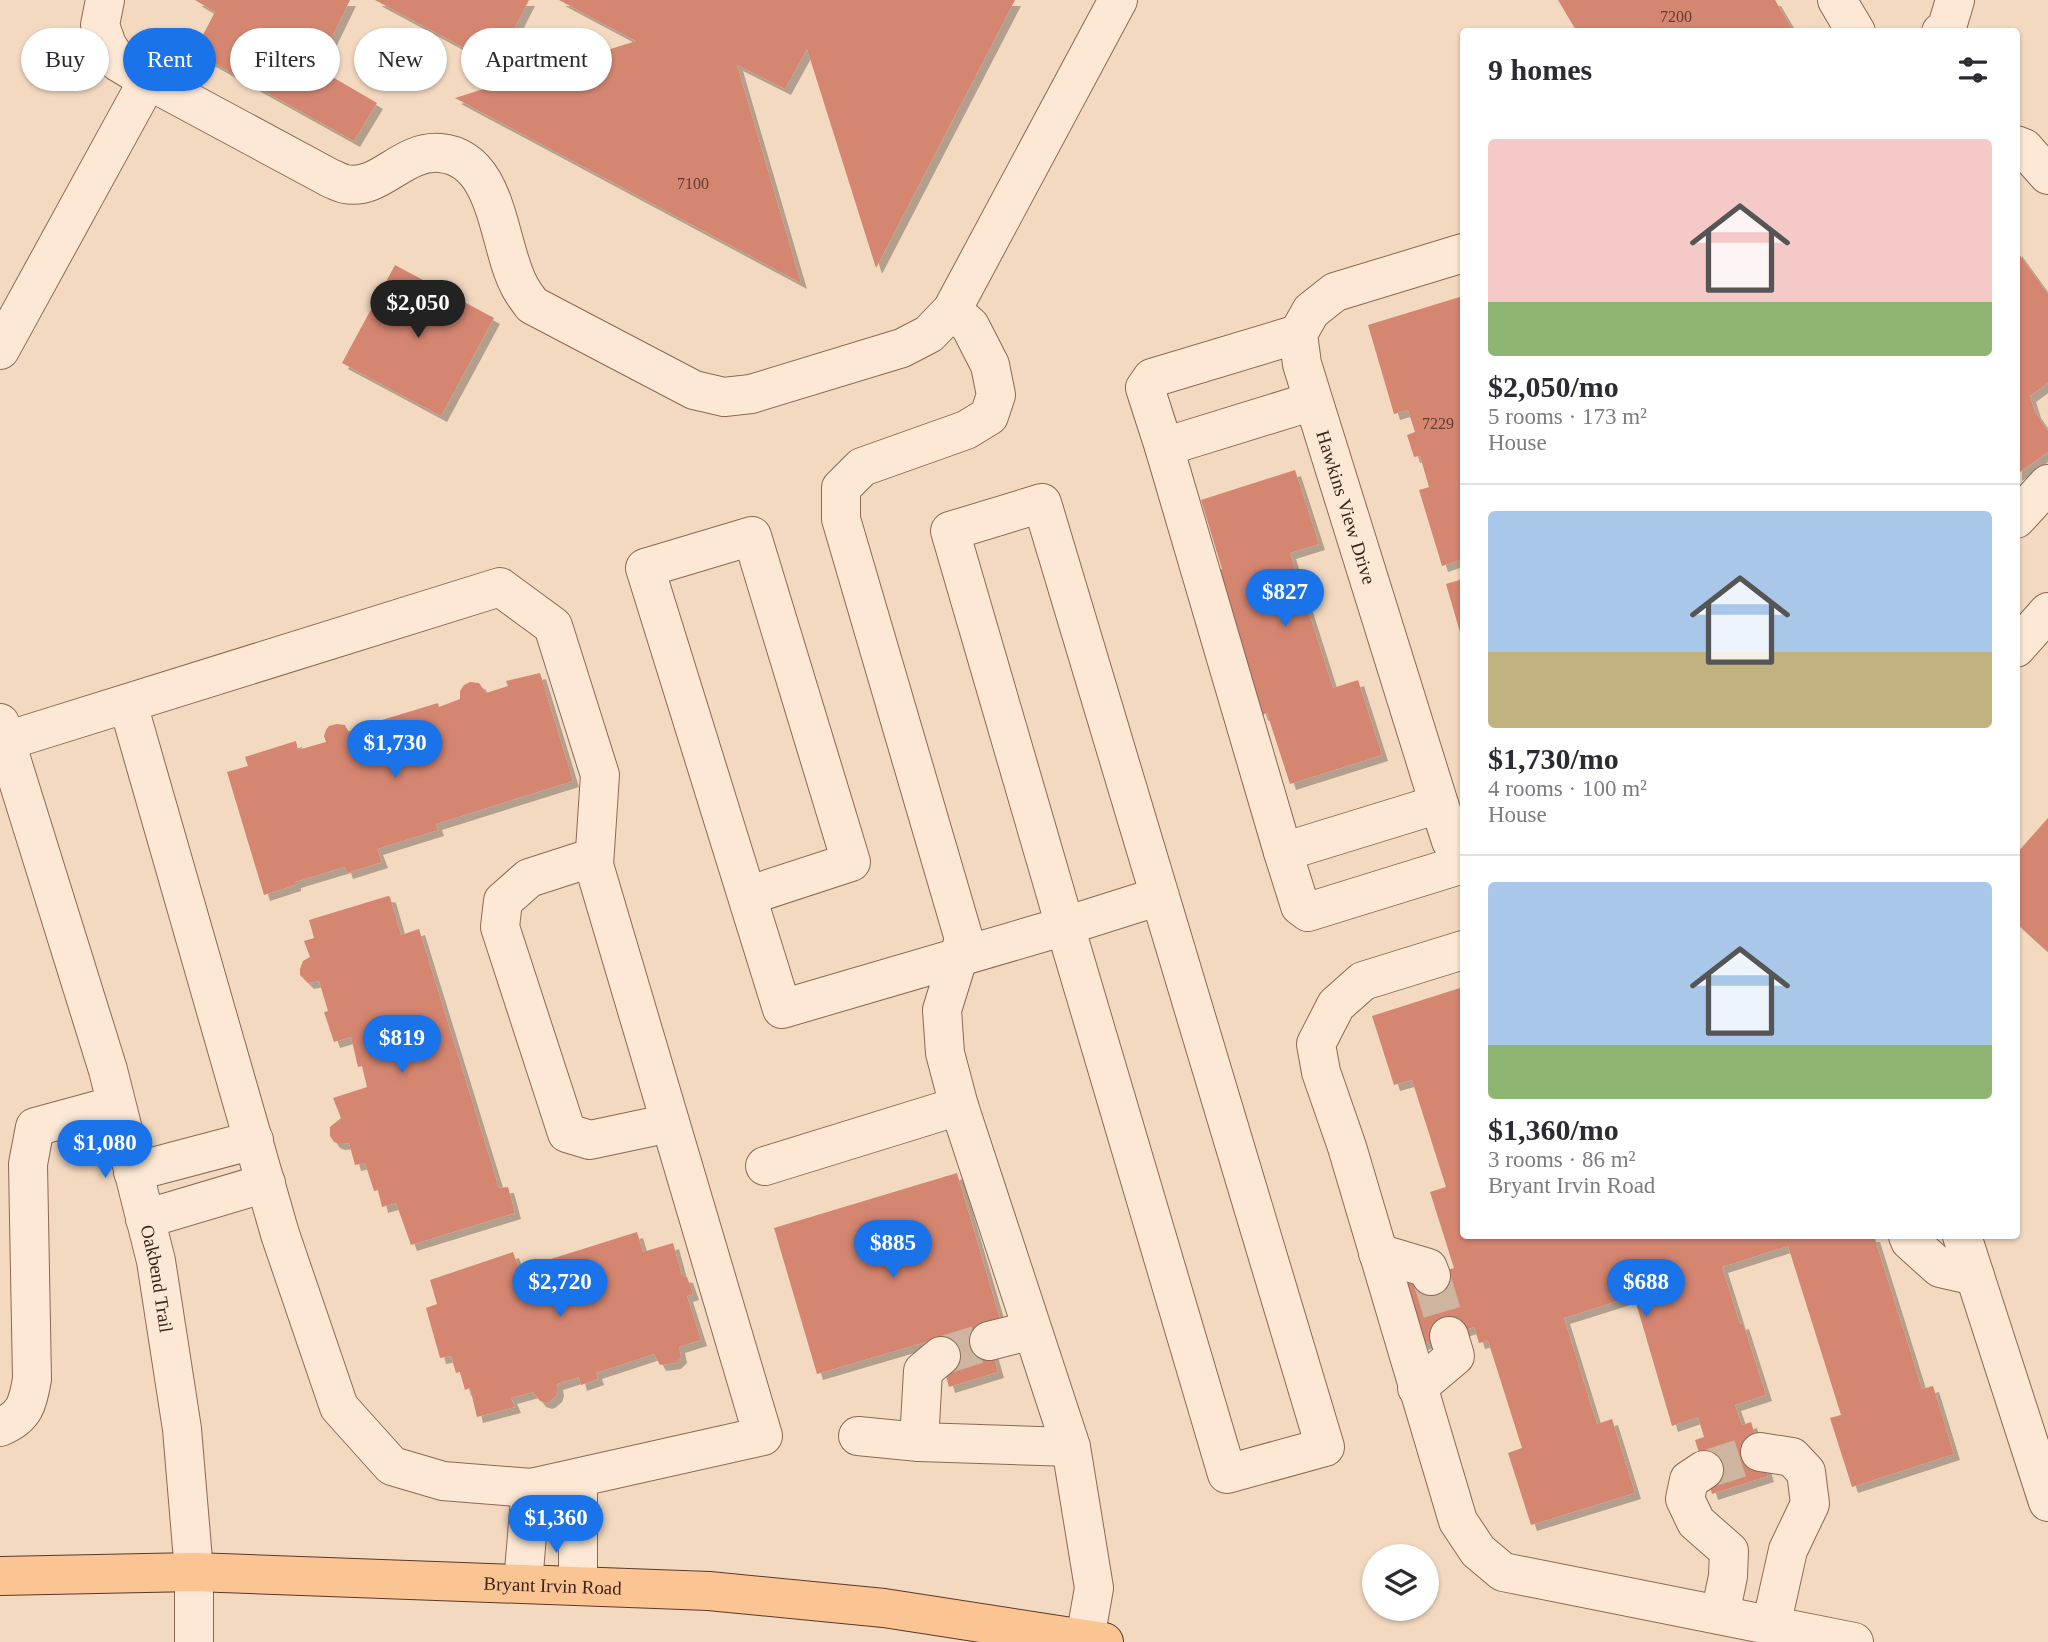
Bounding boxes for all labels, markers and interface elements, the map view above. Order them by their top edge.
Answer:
house number: 7200 [1660,8,1692,25]
chip: Buy [21,28,109,91]
chip: Rent [123,28,216,91]
chip: Filters [230,28,340,91]
chip: New [354,28,447,91]
chip: Apartment [461,28,612,91]
icon: filters [1954,51,1992,89]
text: 9 homes [1488,53,1592,86]
house number: 7100 [677,175,709,192]
icon: home [1677,185,1803,311]
pin: $2,050 [361,280,475,340]
text: $2,050 [386,290,450,315]
text: $2,050/mo [1488,370,1619,403]
text: 5 rooms · 173 m² [1488,404,1647,429]
house number: 7229 [1422,415,1454,432]
street label: Hawkins View Drive [1312,428,1380,587]
text: House [1488,430,1547,455]
icon: home [1677,557,1803,683]
pin: $827 [1244,570,1326,629]
text: $827 [1262,579,1308,604]
pin: $1,730 [338,720,452,780]
text: $1,730 [363,730,427,755]
text: $1,730/mo [1488,742,1619,775]
text: 4 rooms · 100 m² [1488,776,1647,801]
text: House [1488,802,1547,827]
icon: home [1677,928,1803,1054]
pin: $819 [361,1016,443,1075]
text: $819 [379,1025,425,1050]
text: $1,360/mo [1488,1113,1619,1146]
pin: $1,080 [48,1120,162,1180]
text: $1,080 [73,1130,137,1155]
text: 3 rooms · 86 m² [1488,1147,1635,1172]
text: Bryant Irvin Road [1488,1173,1655,1198]
pin: $885 [852,1220,934,1280]
street label: Oakbend Trail [136,1223,177,1334]
text: $885 [870,1230,916,1255]
pin: $2,720 [503,1260,617,1319]
pin: $688 [1605,1260,1687,1319]
text: $2,720 [528,1269,592,1294]
text: $688 [1623,1269,1669,1294]
pin: $1,360 [499,1496,613,1555]
text: $1,360 [524,1505,588,1530]
map controls [1362,1544,1439,1621]
button: layers [1362,1544,1439,1621]
street label: Bryant Irvin Road [483,1573,623,1599]

